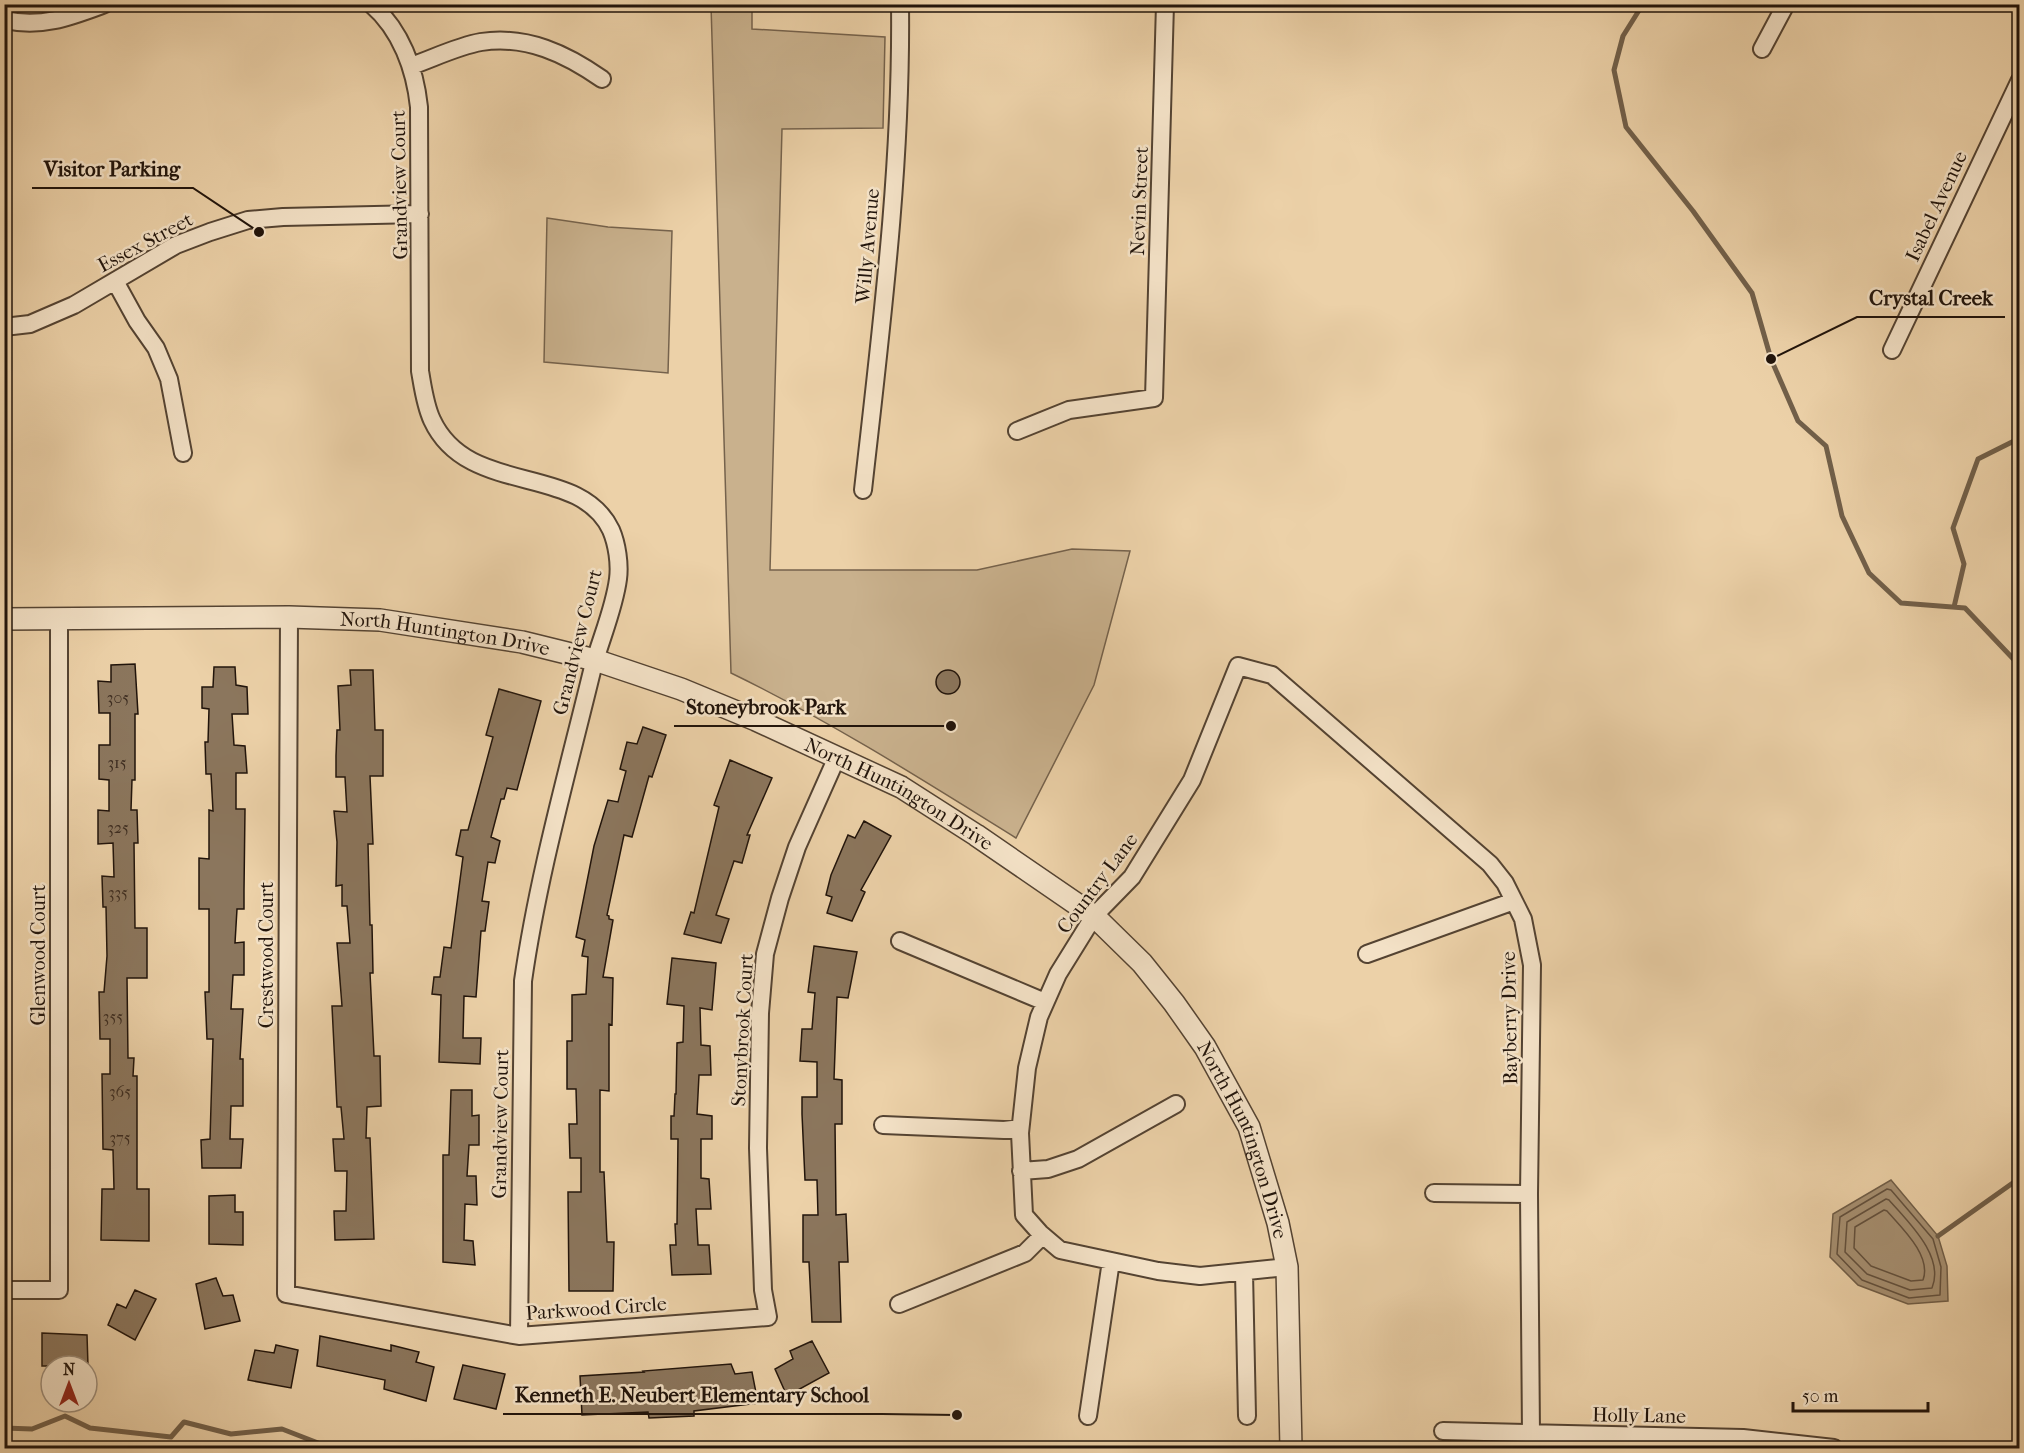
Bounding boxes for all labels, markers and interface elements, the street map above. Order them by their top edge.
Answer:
street label: Grandview Court [387,110,412,260]
street label: Nevin Street [1126,146,1153,256]
street label: Isabel Avenue [1901,147,1972,265]
callout: Visitor Parking [32,149,193,188]
text: Visitor Parking [43,157,181,181]
street label: Willy Avenue [851,187,884,306]
street label: Essex Street [94,208,197,277]
callout: Crystal Creek [1857,278,2005,317]
text: Crystal Creek [1869,286,1994,310]
street label: Grandview Court [548,567,607,717]
street label: North Huntington Drive [339,608,552,660]
callout: Stoneybrook Park [674,687,858,726]
house number: 305 [107,688,129,707]
text: Stoneybrook Park [686,695,847,719]
street label: North Huntington Drive [801,733,998,855]
house number: 315 [107,753,127,772]
house number: 325 [107,818,129,837]
street label: Country Lane [1052,829,1143,938]
street label: Crestwood Court [255,882,278,1028]
house number: 335 [108,883,128,902]
street label: Glenwood Court [27,884,50,1026]
street label: Bayberry Drive [1497,951,1522,1085]
street label: Stonybrook Court [727,953,758,1107]
house number: 355 [103,1007,123,1026]
street label: North Huntington Drive [1192,1037,1292,1241]
street label: Grandview Court [488,1049,513,1199]
house number: 365 [109,1082,131,1101]
house number: 375 [109,1128,131,1147]
street label: Parkwood Circle [525,1292,667,1325]
north arrow [39,1354,99,1414]
text: N [63,1360,76,1379]
callout: Kenneth E. Neubert Elementary School [503,1375,882,1414]
scale bar [1793,1375,1928,1413]
text: Kenneth E. Neubert Elementary School [515,1383,869,1407]
text: 50 m [1802,1386,1839,1407]
street label: Holly Lane [1592,1403,1686,1428]

